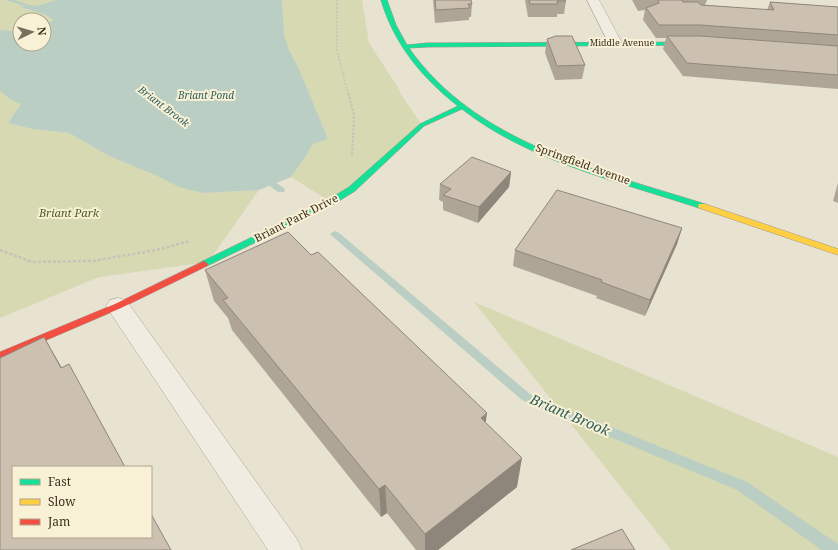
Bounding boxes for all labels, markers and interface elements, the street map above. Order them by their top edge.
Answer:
north arrow [12,12,52,52]
text: N [35,26,50,36]
street label: Middle Avenue [590,36,654,49]
water label: Briant Brook [135,82,193,130]
water label: Briant Pond [177,88,234,102]
street label: Springfield Avenue [534,139,633,188]
street label: Briant Park Drive [251,190,340,245]
park label: Briant Park [38,205,100,220]
water label: Briant Brook [527,389,614,440]
legend [12,466,152,538]
text: Fast [48,473,71,490]
text: Slow [48,493,76,510]
text: Jam [47,513,70,530]

